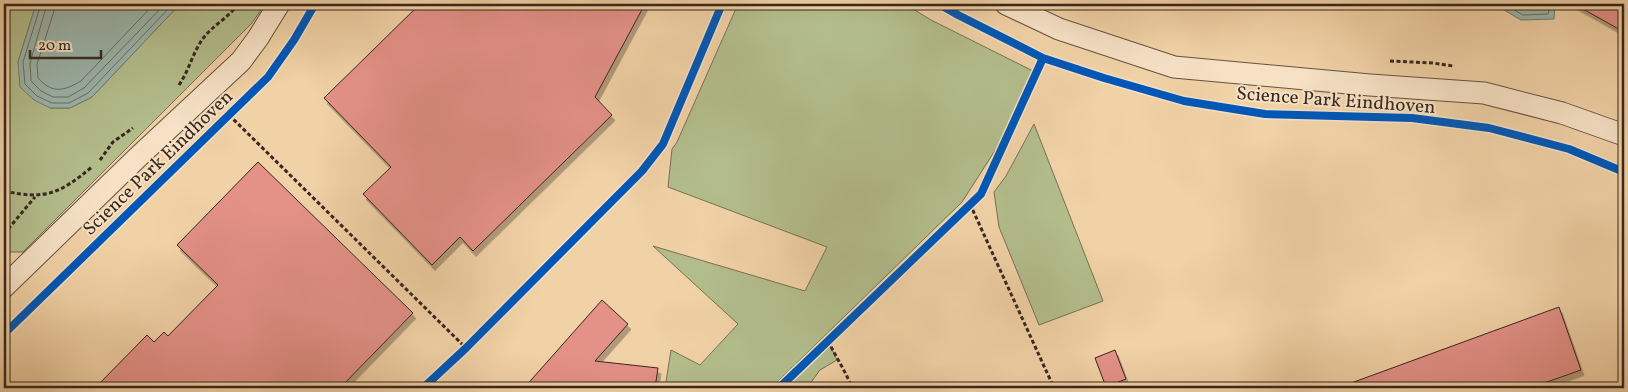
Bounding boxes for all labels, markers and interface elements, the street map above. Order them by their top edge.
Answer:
scale bar [30,28,101,60]
text: 20 m [38,36,71,57]
street label: Science Park Eindhoven [1235,81,1436,121]
street label: Science Park Eindhoven [78,85,239,242]

